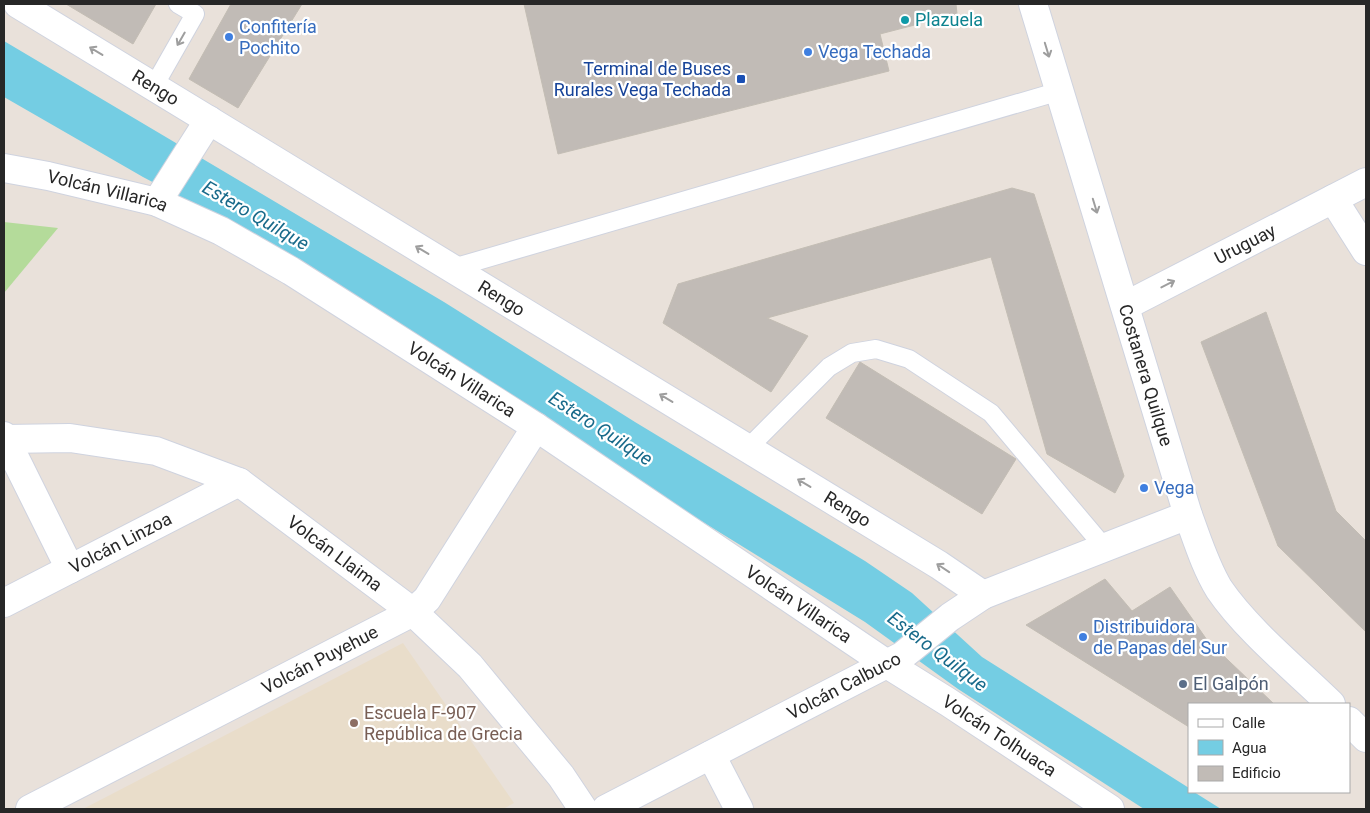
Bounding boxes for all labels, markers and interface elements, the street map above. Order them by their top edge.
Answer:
place label: Plazuela [915,9,983,30]
marker: Plazuela [899,14,911,26]
place label: Confitería Pochito [239,16,317,58]
one-way arrow [176,31,186,45]
marker: Confitería Pochito [223,31,235,43]
place label: Vega Techada [818,41,931,62]
one-way arrow [1043,42,1053,58]
one-way arrow [89,46,103,56]
marker: Vega Techada [802,46,814,58]
place label: Terminal de Buses Rurales Vega Techada [554,58,731,100]
street label: Rengo [129,65,183,110]
marker: Terminal de Buses Rurales Vega Techada [735,73,747,85]
street label: Volcán Villarica [45,165,172,216]
water label: Estero Quilque [198,176,313,255]
one-way arrow [1090,197,1100,213]
street label: Uruguay [1211,219,1279,268]
one-way arrow [416,244,430,254]
street label: Rengo [474,276,529,320]
one-way arrow [1160,279,1175,288]
street label: Costanera Quilque [1115,302,1178,449]
street label: Volcán Villarica [404,337,520,421]
water label: Estero Quilque [544,386,657,471]
one-way arrow [659,393,673,403]
one-way arrow [798,477,812,487]
place label: Vega [1154,477,1195,498]
marker: Vega [1138,482,1150,494]
street label: Rengo [820,486,875,531]
street label: Volcán Linzoa [66,508,175,578]
street label: Volcán Llaima [283,511,387,595]
street label: Volcán Villarica [742,561,856,647]
one-way arrow [936,563,950,573]
water label: Estero Quilque [883,606,992,697]
place label: Distribuidora de Papas del Sur [1093,616,1227,658]
street label: Volcán Puyehue [258,621,381,698]
marker: Distribuidora de Papas del Sur [1077,631,1089,643]
street label: Volcán Calbuco [784,647,904,724]
place label: El Galpón [1193,673,1269,694]
marker: El Galpón [1177,678,1189,690]
street label: Volcán Tolhuaca [939,690,1061,781]
place label: Escuela F-907 República de Grecia [364,702,523,744]
legend [1188,703,1350,793]
text: Calle [1232,714,1265,732]
marker: Escuela F-907 República de Grecia [348,717,360,729]
text: Agua [1232,739,1267,757]
text: Edificio [1232,764,1281,782]

